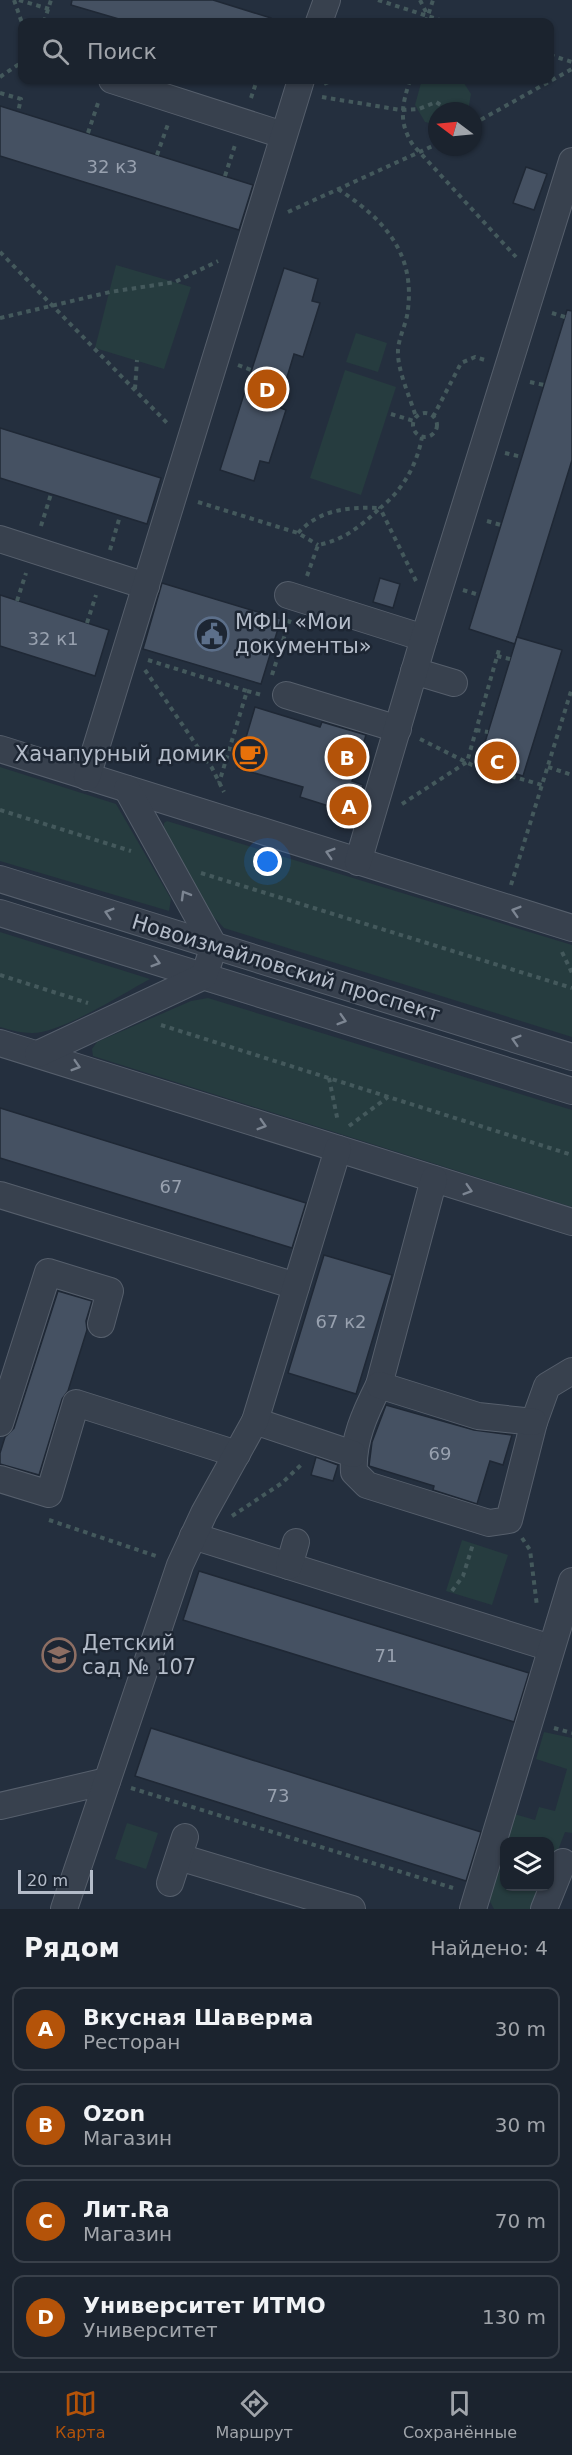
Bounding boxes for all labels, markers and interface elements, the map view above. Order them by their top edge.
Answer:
search box [18,18,554,84]
icon: search [39,35,72,68]
text: Поиск [87,39,157,64]
north arrow [428,102,482,156]
house number: 32 к3 [87,156,137,177]
pin: D [248,366,286,412]
place label: МФЦ «Мои документы» [235,610,372,658]
public building icon: МФЦ «Мои документы» [194,616,230,652]
house number: 32 к1 [28,628,78,649]
pin: B [328,734,366,780]
cafe icon: Хачапурный домик [232,736,268,772]
pin: C [478,738,516,783]
place label: Хачапурный домик [15,742,227,766]
pin: A [330,784,368,828]
your location [253,847,282,876]
one-way arrow [325,848,336,860]
one-way arrow [181,891,192,901]
one-way arrow [511,906,522,918]
one-way arrow [104,908,115,920]
street label: Новоизмайловский проспект [129,910,443,1026]
one-way arrow [150,955,161,967]
one-way arrow [336,1013,347,1025]
one-way arrow [511,1035,522,1047]
one-way arrow [70,1059,81,1072]
one-way arrow [256,1118,267,1130]
house number: 67 [160,1176,182,1197]
one-way arrow [462,1183,473,1195]
house number: 67 к2 [316,1311,366,1332]
house number: 69 [429,1443,451,1464]
place label: Детский сад № 107 [82,1631,196,1679]
school or university icon: Детский сад № 107 [41,1637,77,1673]
house number: 71 [375,1645,397,1666]
house number: 73 [267,1785,289,1806]
map controls [500,1837,554,1891]
button: layers [500,1837,554,1891]
scale bar [18,1867,93,1894]
text: 20 m [27,1871,68,1890]
text: Рядом [24,1933,120,1963]
text: Найдено: 4 [430,1936,548,1960]
text: Вкусная Шаверма [83,2005,313,2030]
text: A [38,2017,53,2041]
text: 30 m [495,2017,546,2041]
text: Ресторан [83,2030,180,2054]
text: Ozon [83,2101,145,2126]
text: B [38,2113,53,2137]
text: 30 m [495,2113,546,2137]
text: Магазин [83,2126,172,2150]
text: Лит.Ra [83,2197,170,2222]
text: C [38,2209,53,2233]
text: 70 m [495,2209,546,2233]
text: Магазин [83,2222,172,2246]
text: Университет ИТМО [83,2293,326,2318]
text: D [37,2305,54,2329]
text: 130 m [482,2305,546,2329]
text: Университет [83,2318,218,2342]
tab: Карта [55,2387,105,2442]
tab: Маршрут [216,2387,293,2442]
tab: Сохранённые [403,2387,517,2442]

